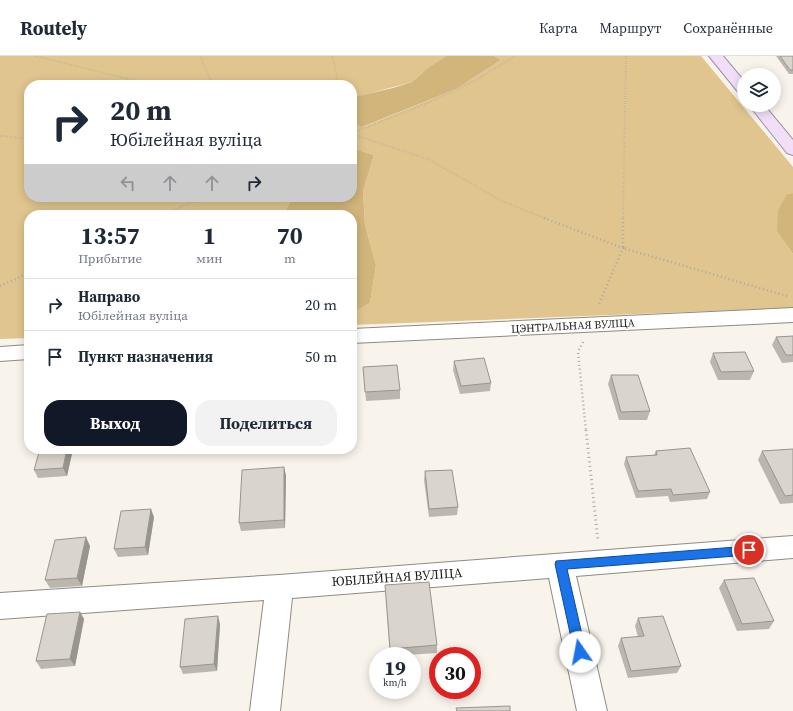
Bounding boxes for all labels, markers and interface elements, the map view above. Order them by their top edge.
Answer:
text: Routely [20,15,87,41]
text: Карта [539,18,578,38]
text: Маршрут [600,18,661,38]
text: Сохранённые [683,18,773,38]
map controls [737,68,781,112]
button: layers [737,68,781,112]
text: 20 m [110,91,172,129]
icon: right [44,96,96,148]
text: Юбілейная вуліца [110,127,262,152]
icon: left [117,172,139,194]
icon: ahead [159,172,181,194]
icon: ahead [201,172,223,194]
icon: right [243,172,265,194]
text: 13:57 [81,219,140,252]
text: 1 [203,219,216,252]
text: 70 [277,219,303,252]
text: Прибытие [78,250,142,267]
text: мин [196,250,223,267]
text: m [284,250,296,267]
text: Направо [78,286,140,307]
icon: right [44,294,66,316]
text: 20 m [305,294,337,315]
text: Юбілейная вуліца [78,307,188,324]
street label: ЦЭНТРАЛЬНАЯ ВУЛІЦА [511,315,636,337]
icon: arrive [44,346,66,368]
text: Пункт назначения [78,346,213,367]
text: 50 m [305,346,337,367]
button: Выход [44,400,187,446]
button: Поделиться [195,400,337,446]
pin [732,533,766,567]
icon: arrive [738,539,760,561]
street label: ЮБІЛЕЙНАЯ ВУЛІЦА [331,564,463,590]
position arrow [559,631,601,673]
speed limit sign: 30 [429,647,481,699]
text: 19 [384,654,406,682]
text: km/h [383,676,407,689]

